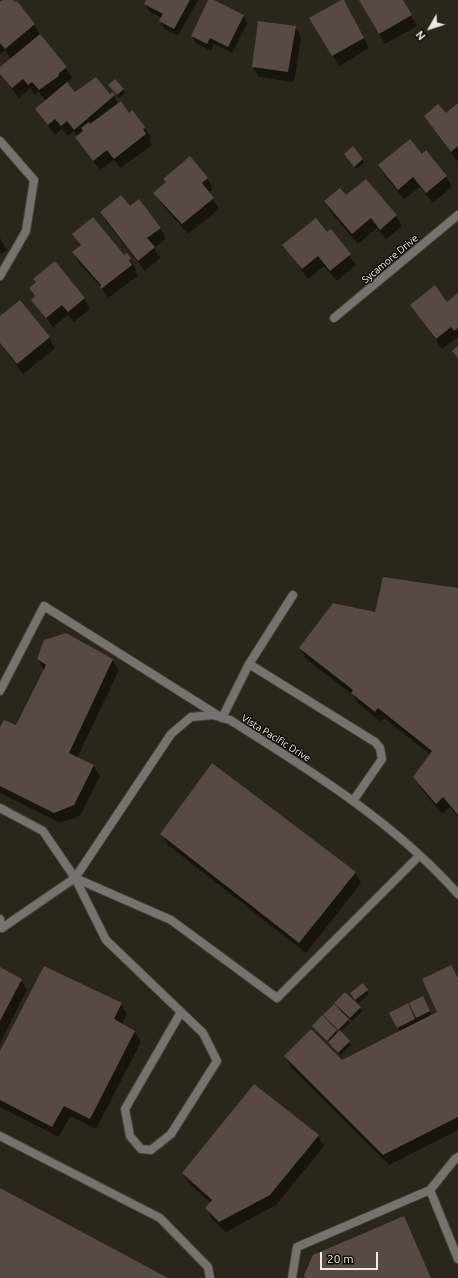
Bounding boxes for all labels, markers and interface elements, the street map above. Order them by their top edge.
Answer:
north arrow [410,8,450,48]
text: N [413,29,428,43]
street label: Sycamore Drive [360,232,420,286]
street label: Vista Pacific Drive [239,712,313,764]
scale bar [322,1244,380,1270]
text: 20 m [327,1252,354,1265]

